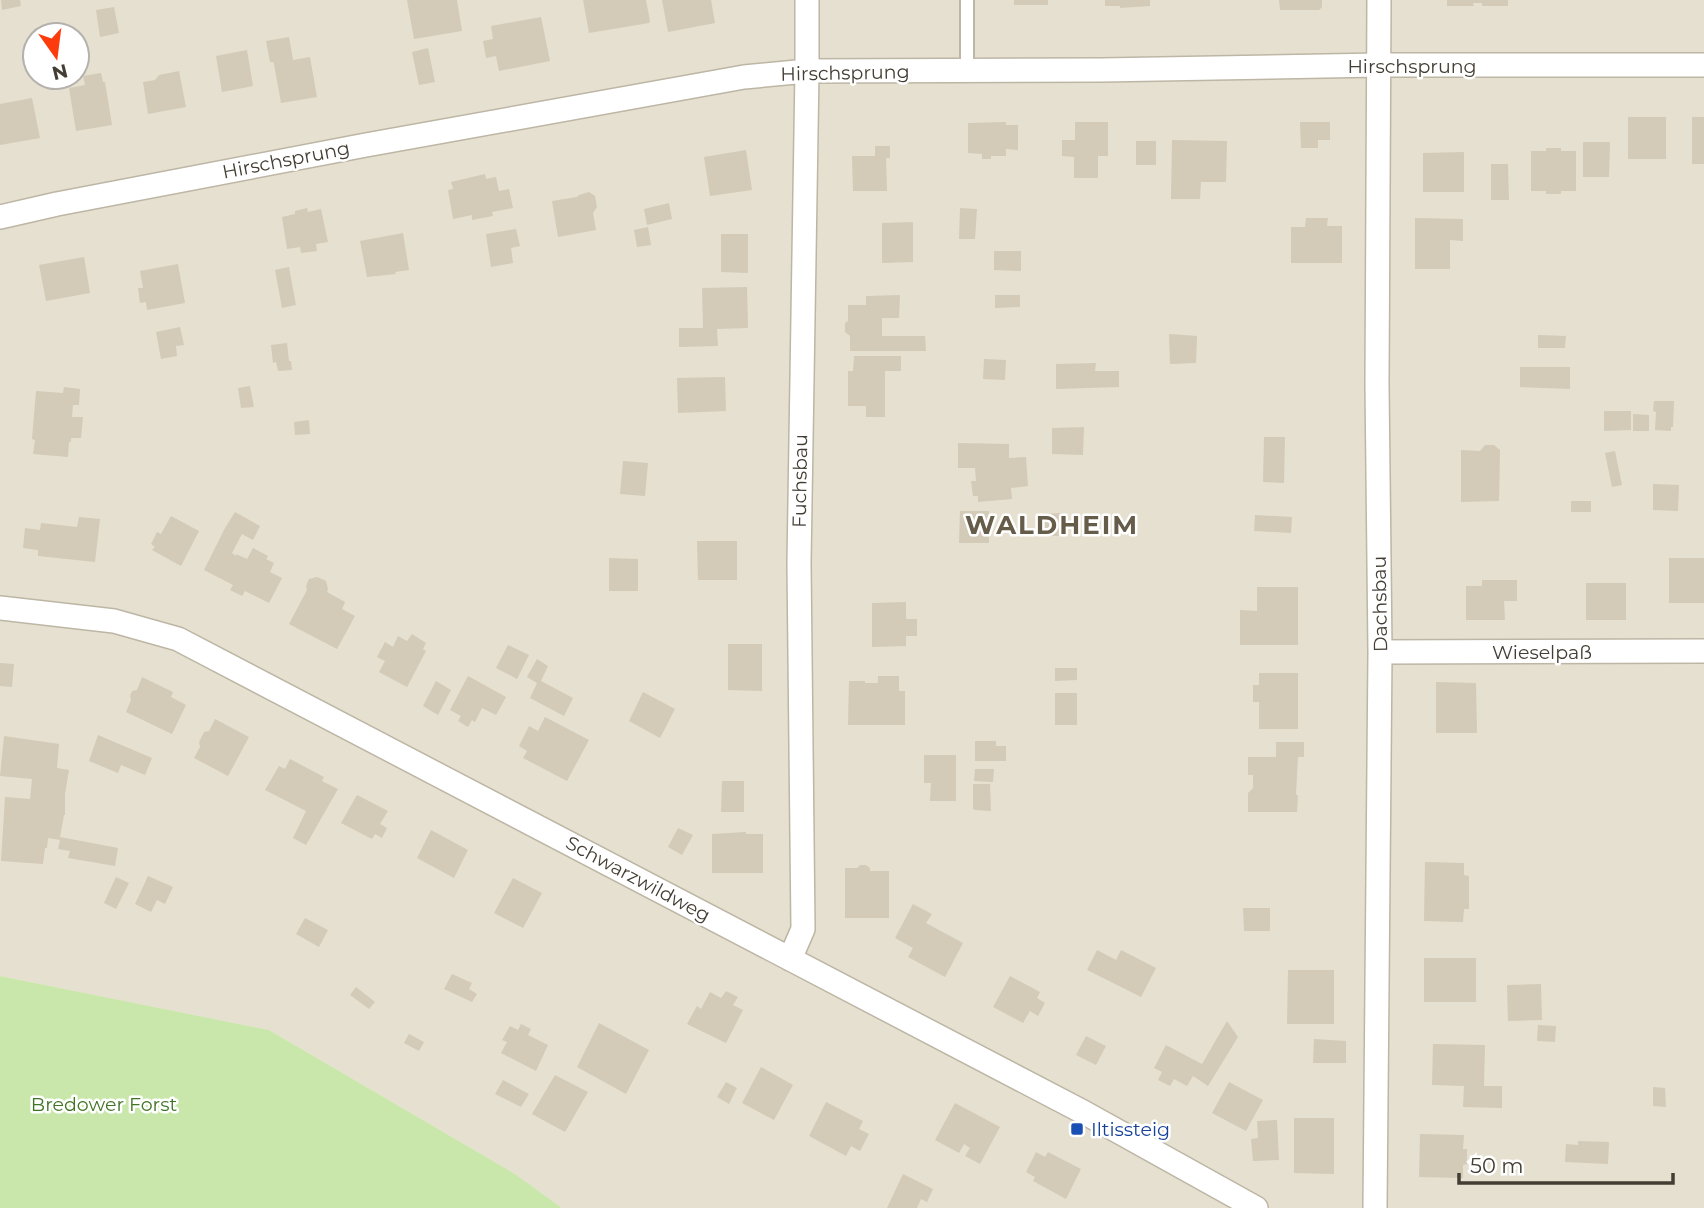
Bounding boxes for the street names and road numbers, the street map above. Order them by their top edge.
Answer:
street label: Hirschsprung [1347,55,1477,78]
street label: Hirschsprung [780,60,910,86]
street label: Hirschsprung [220,136,352,184]
street label: Fuchsbau [788,434,812,528]
street label: Dachsbau [1368,556,1392,652]
street label: Wieselpaß [1492,641,1592,664]
street label: Schwarzwildweg [562,831,714,927]

